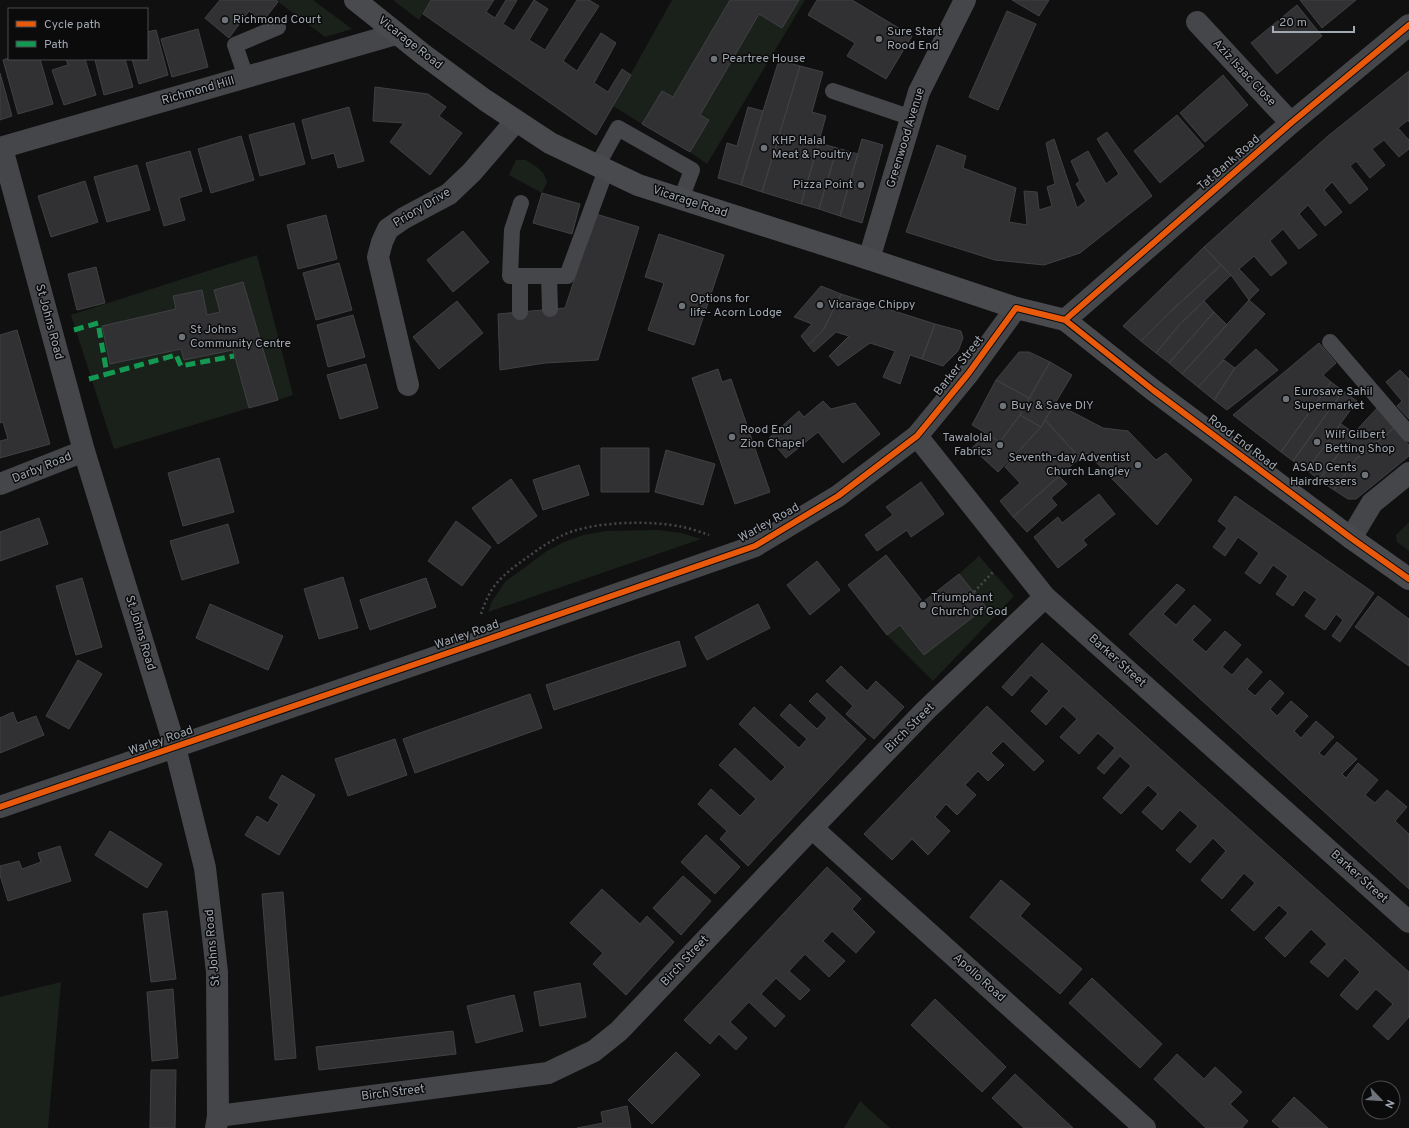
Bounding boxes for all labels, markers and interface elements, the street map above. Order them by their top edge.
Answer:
legend [8,8,148,60]
scale bar [1273,8,1354,34]
place label: Richmond Court [233,12,321,28]
street label: Vicarage Road [374,13,446,73]
marker: Richmond Court [220,15,230,25]
text: 20 m [1279,15,1307,31]
text: Cycle path [44,17,101,33]
place label: Sure Start Rood End [887,24,942,54]
marker: Sure Start Rood End [874,34,884,44]
street label: Aziz Isaac Close [1209,36,1279,110]
text: Path [44,37,69,53]
place label: Peartree House [722,51,806,67]
marker: Peartree House [709,54,719,64]
street label: Richmond Hill [160,73,236,109]
street label: Greenwood Avenue [883,86,929,190]
street label: Tat Bank Road [1194,131,1264,195]
place label: KHP Halal Meat & Poultry [772,133,852,163]
marker: KHP Halal Meat & Poultry [759,143,769,153]
place label: Pizza Point [793,177,853,193]
marker: Pizza Point [856,180,866,190]
street label: Vicarage Road [650,182,730,222]
street label: Priory Drive [390,185,454,231]
street label: St Johns Road [31,282,67,362]
place label: Options for life- Acorn Lodge [690,291,782,321]
place label: Vicarage Chippy [828,297,915,313]
marker: Vicarage Chippy [815,300,825,310]
marker: Options for life- Acorn Lodge [677,301,687,311]
place label: St Johns Community Centre [190,322,291,352]
marker: St Johns Community Centre [177,332,187,342]
street label: Barker Street [930,333,988,399]
place label: Eurosave Sahil Supermarket [1294,384,1373,414]
marker: Eurosave Sahil Supermarket [1281,394,1291,404]
place label: Buy & Save DIY [1011,398,1094,414]
marker: Buy & Save DIY [998,401,1008,411]
street label: Rood End Road [1204,412,1280,474]
place label: Rood End Zion Chapel [740,422,805,452]
place label: Wilf Gilbert Betting Shop [1325,427,1395,457]
place label: Tawalolal Fabrics [942,430,992,460]
marker: Rood End Zion Chapel [727,432,737,442]
marker: Wilf Gilbert Betting Shop [1312,437,1322,447]
marker: Tawalolal Fabrics [995,440,1005,450]
street label: Darby Road [10,449,74,487]
place label: Seventh-day Adventist Church Langley [1009,450,1130,480]
marker: Seventh-day Adventist Church Langley [1133,460,1143,470]
place label: ASAD Gents Hairdressers [1290,460,1357,490]
marker: ASAD Gents Hairdressers [1360,470,1370,480]
street label: Warley Road [736,500,802,546]
place label: Triumphant Church of God [931,590,1008,620]
street label: St Johns Road [121,594,159,672]
marker: Triumphant Church of God [918,600,928,610]
street label: Warley Road [433,617,501,653]
street label: Barker Street [1085,631,1149,691]
street label: Birch Street [882,700,938,756]
street label: Warley Road [127,723,195,759]
street label: Barker Street [1327,847,1391,907]
street label: St Johns Road [202,909,224,987]
street label: Birch Street [657,932,713,990]
street label: Apollo Road [949,950,1009,1006]
north arrow [1361,1080,1401,1120]
street label: Birch Street [360,1081,426,1105]
text: N [1381,1097,1397,1110]

